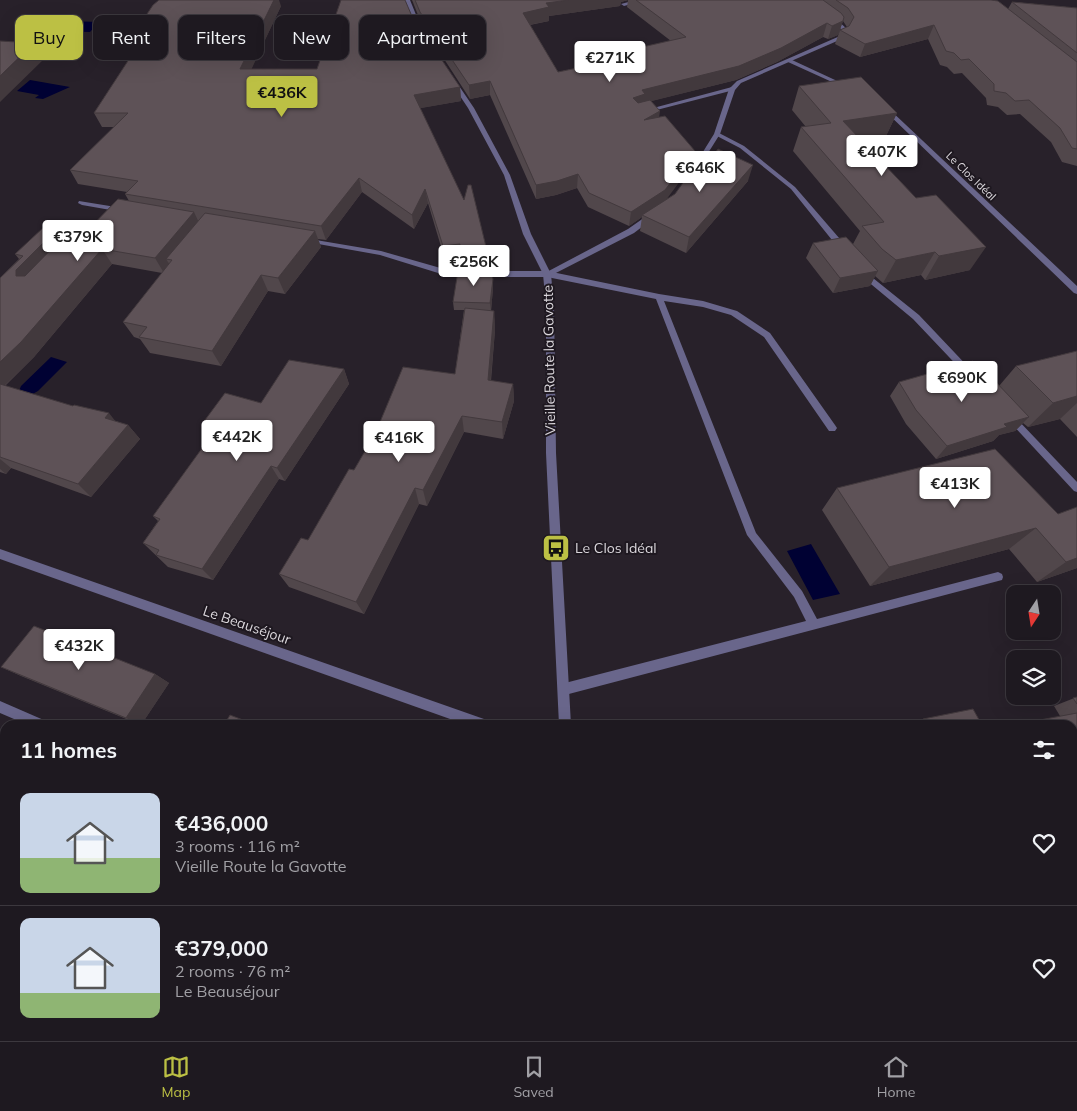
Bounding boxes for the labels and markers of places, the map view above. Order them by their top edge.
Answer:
pin: €271K [575,41,645,83]
pin: €436K [247,76,317,118]
pin: €407K [847,134,917,177]
pin: €646K [665,150,735,193]
pin: €379K [43,220,113,262]
pin: €256K [439,244,509,287]
pin: €690K [927,360,997,403]
pin: €442K [202,420,272,462]
pin: €416K [364,420,434,463]
pin: €413K [920,466,990,509]
bus stop icon: Le Clos Idéal [541,533,571,563]
place label: Le Clos Idéal [575,539,657,557]
pin: €432K [44,628,114,671]

